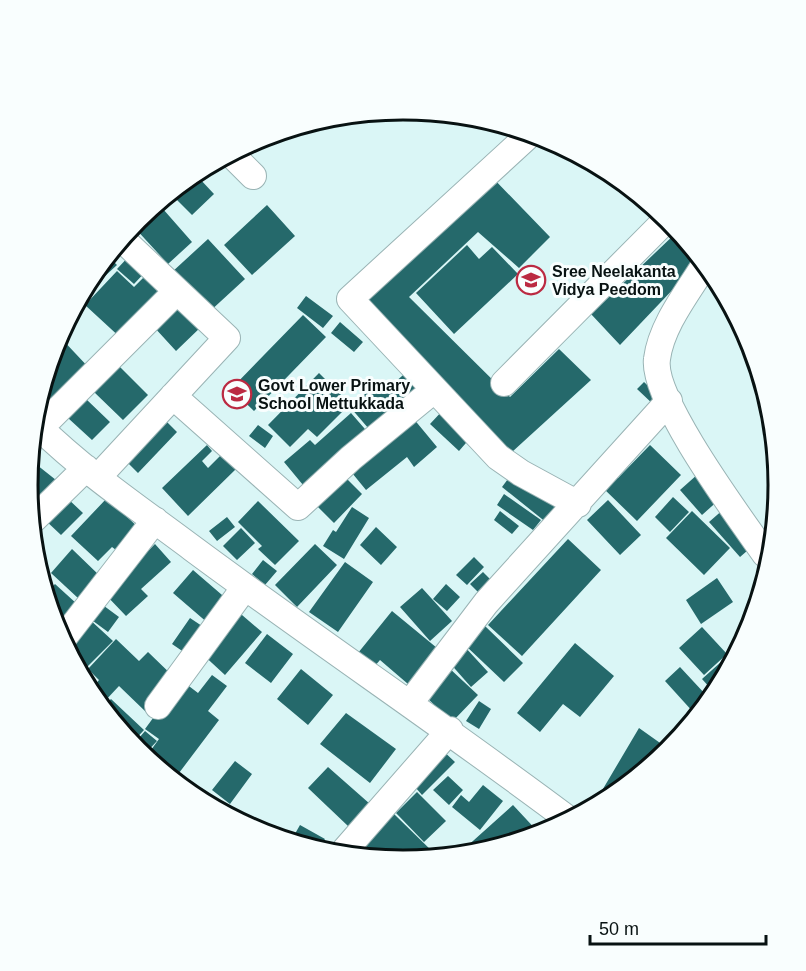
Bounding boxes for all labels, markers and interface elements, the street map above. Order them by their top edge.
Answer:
place label: Sree Neelakanta Vidya Peedom [552,263,676,298]
school or university icon: Sree Neelakanta Vidya Peedom [515,264,547,296]
place label: Govt Lower Primary School Mettukkada [258,377,410,412]
school or university icon: Govt Lower Primary School Mettukkada [221,378,253,410]
scale bar [590,908,766,946]
text: 50 m [599,919,639,939]

